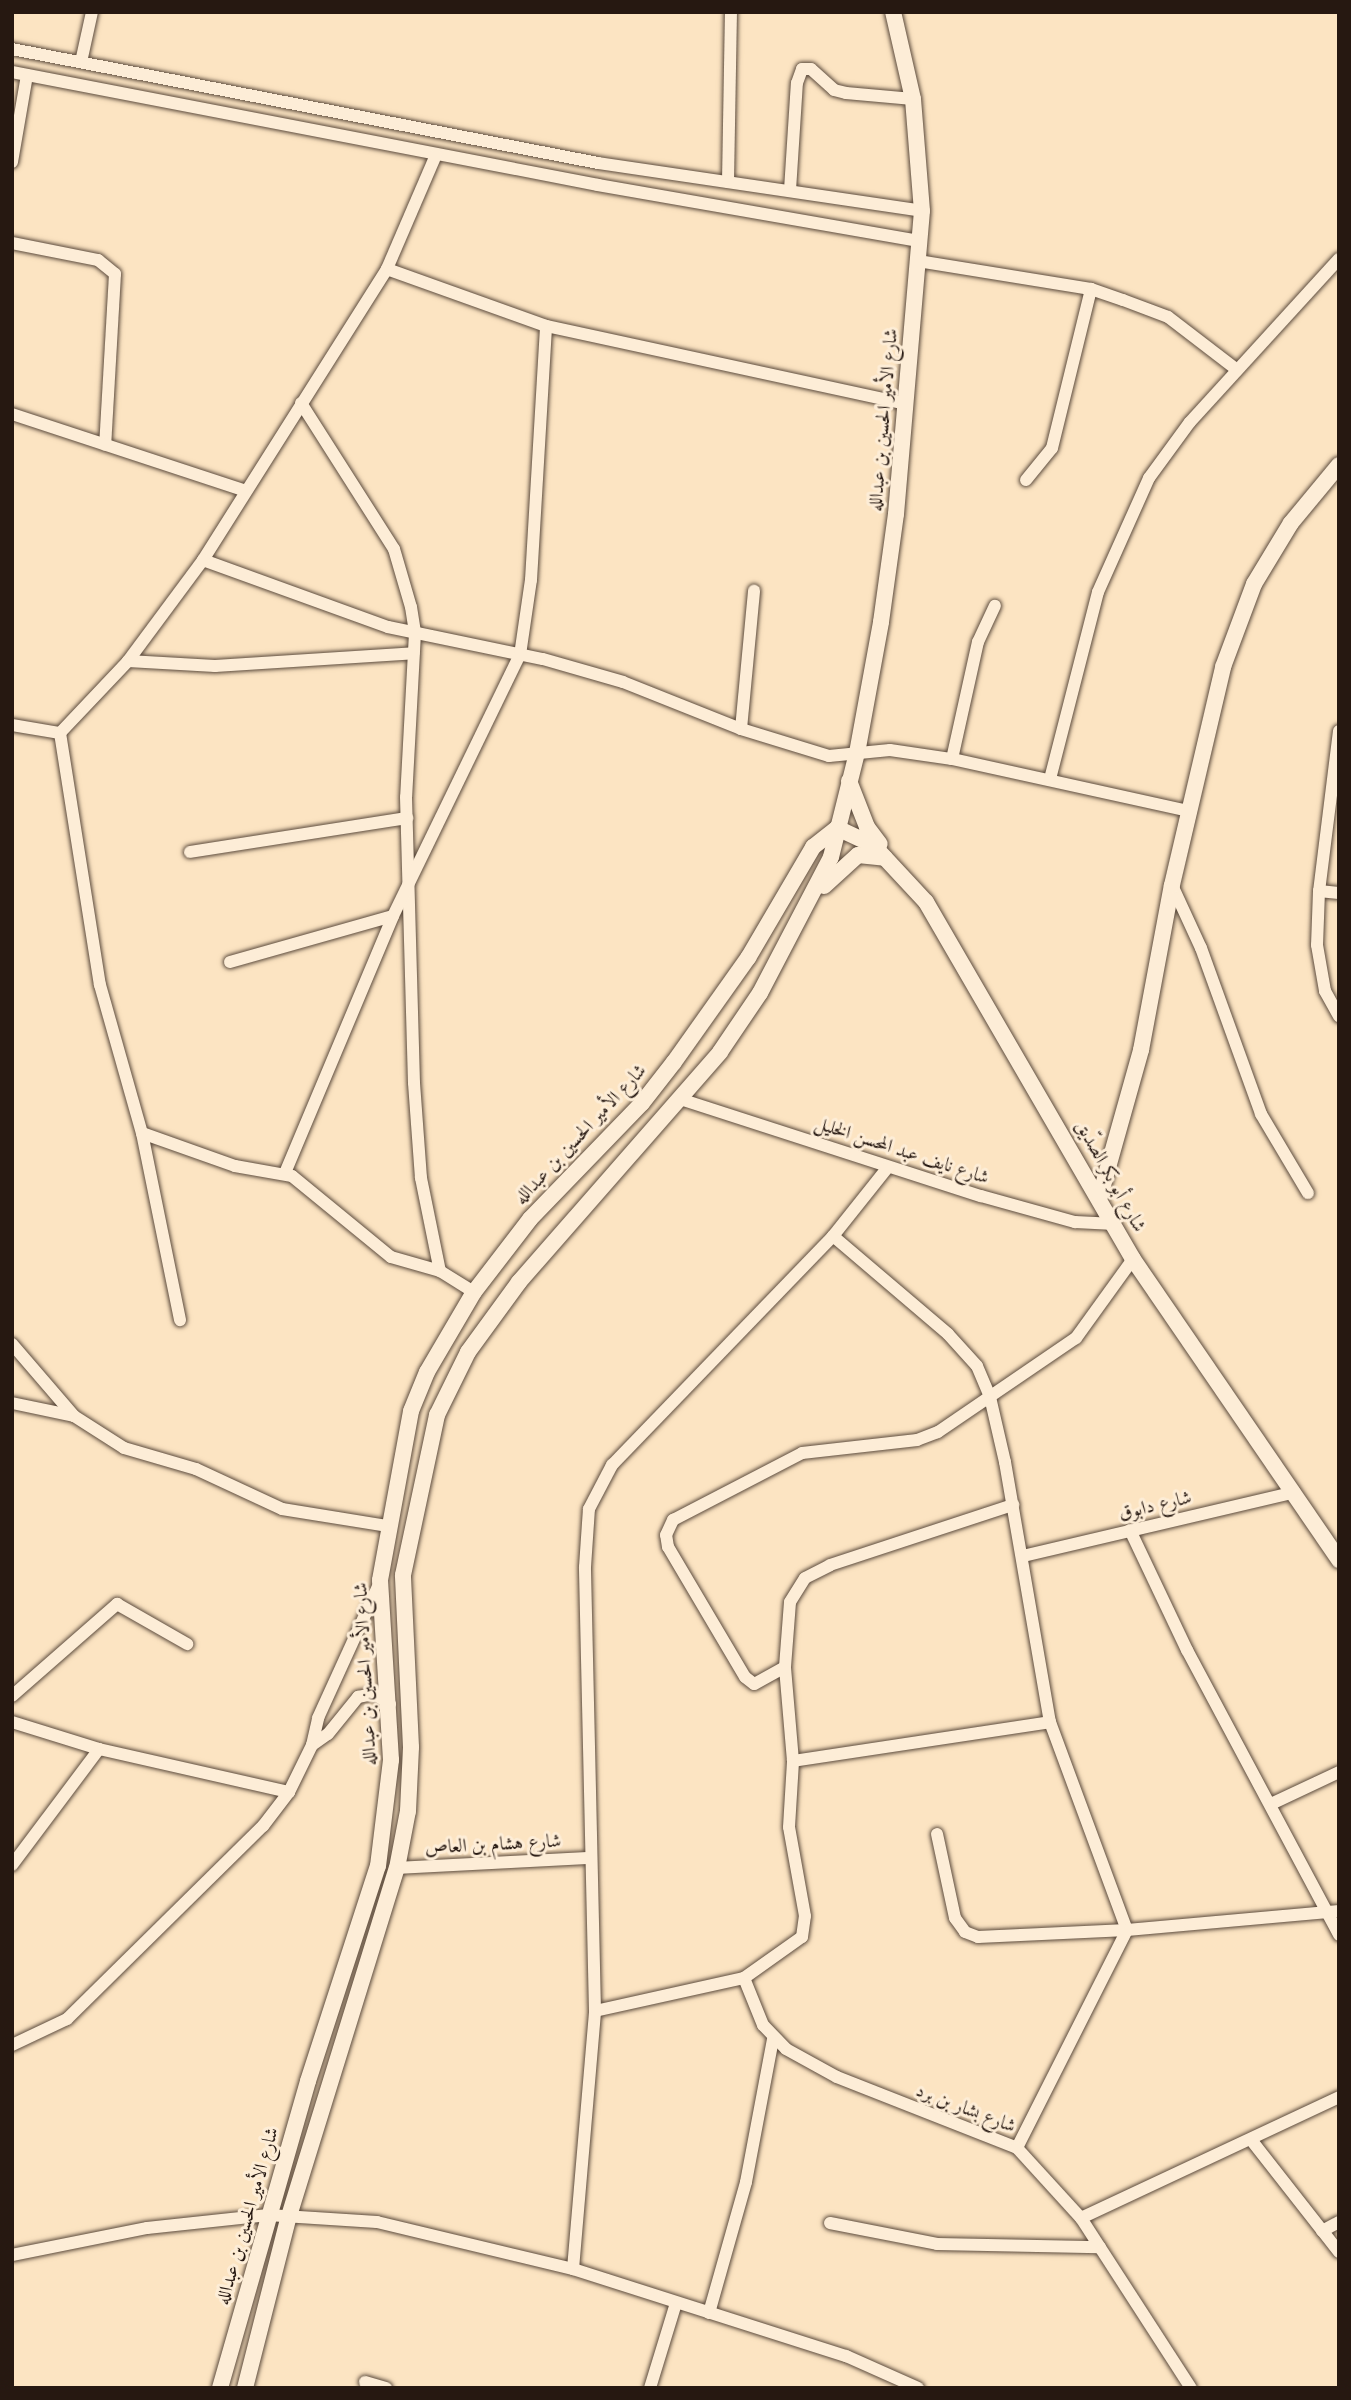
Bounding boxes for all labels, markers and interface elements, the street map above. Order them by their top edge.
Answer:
street label: شارع الأمير الحسين بن عبدالله [864,328,902,512]
street label: شارع الأمير الحسين بن عبدالله [509,1059,651,1209]
street label: شارع نايف عبد المحسن الخليل [812,1111,992,1189]
street label: شارع أبو بكر الصدّيق [1071,1116,1151,1236]
street label: شارع دابوق [1116,1486,1194,1524]
street label: شارع الأمير الحسين بن عبدالله [349,1582,381,1766]
street label: شارع هشام بن العاص [424,1829,562,1859]
street label: شارع بشار بن برد [913,2078,1019,2138]
street label: شارع الأمير الحسين بن عبدالله [211,2125,283,2307]

